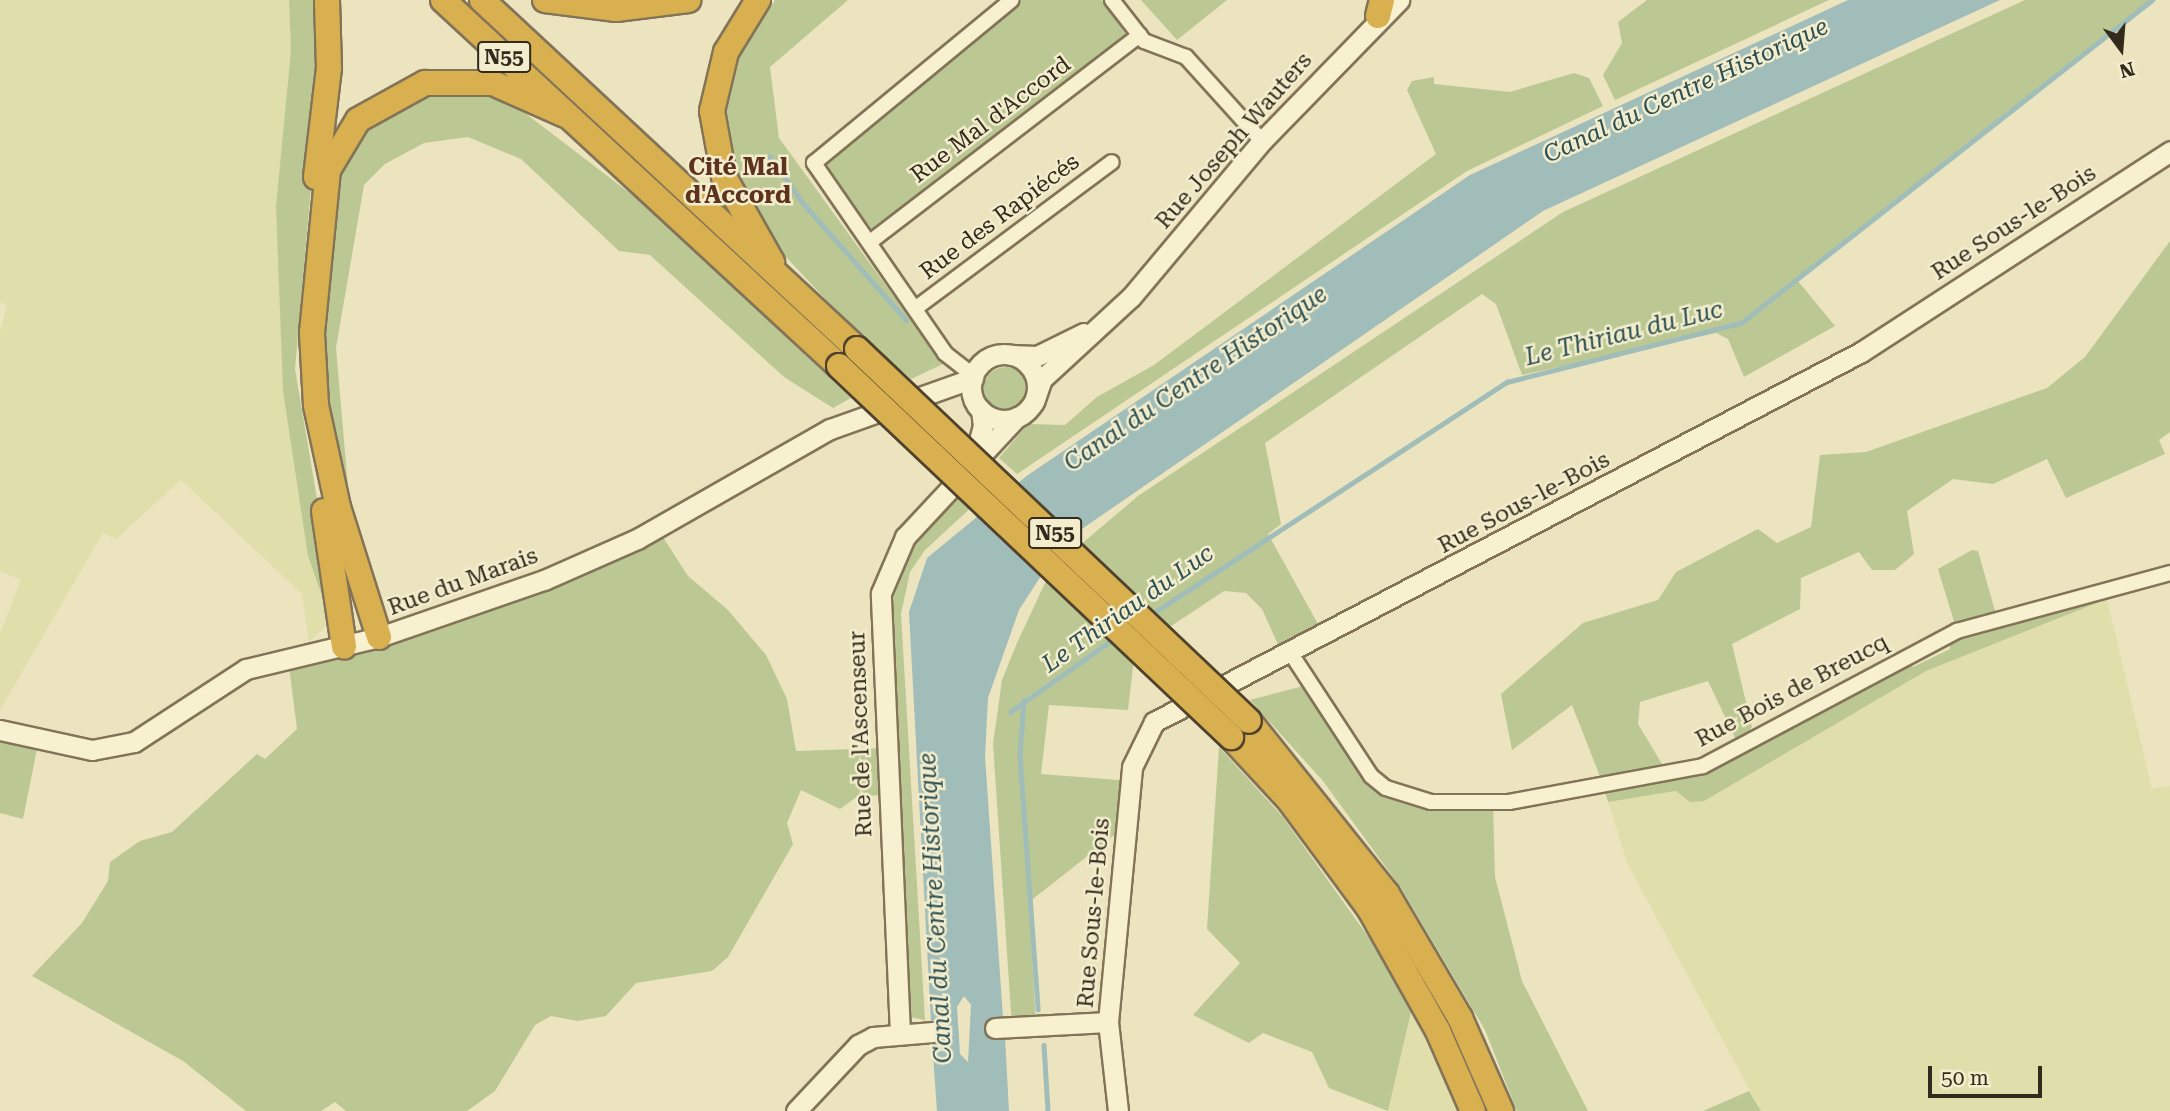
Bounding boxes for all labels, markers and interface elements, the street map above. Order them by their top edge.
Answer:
water label: Canal du Centre Historique [1539,12,1833,170]
north arrow [2086,14,2156,84]
road number: N55 [476,40,532,74]
street label: Rue Joseph Wauters [1150,47,1318,235]
street label: Rue Mal d'Accord [906,51,1076,189]
text: N [2117,57,2137,83]
street label: Rue des Rapiécés [915,148,1085,286]
district label: Cité Mal d'Accord [685,154,791,210]
street label: Rue Sous-le-Bois [1927,160,2101,286]
water label: Canal du Centre Historique [1059,280,1333,478]
water label: Le Thiriau du Luc [1522,296,1726,372]
street label: Rue Sous-le-Bois [1433,446,1615,560]
road number: N55 [1027,516,1083,550]
water label: Le Thiriau du Luc [1037,539,1219,679]
street label: Rue du Marais [384,542,542,622]
street label: Rue Bois de Breucq [1691,628,1893,754]
street label: Rue de l'Ascenseur [844,630,878,838]
water label: Canal du Centre Historique [913,752,959,1064]
street label: Rue Sous-le-Bois [1072,817,1116,1009]
scale bar [1932,1052,2046,1096]
text: 50 m [1941,1066,1989,1090]

